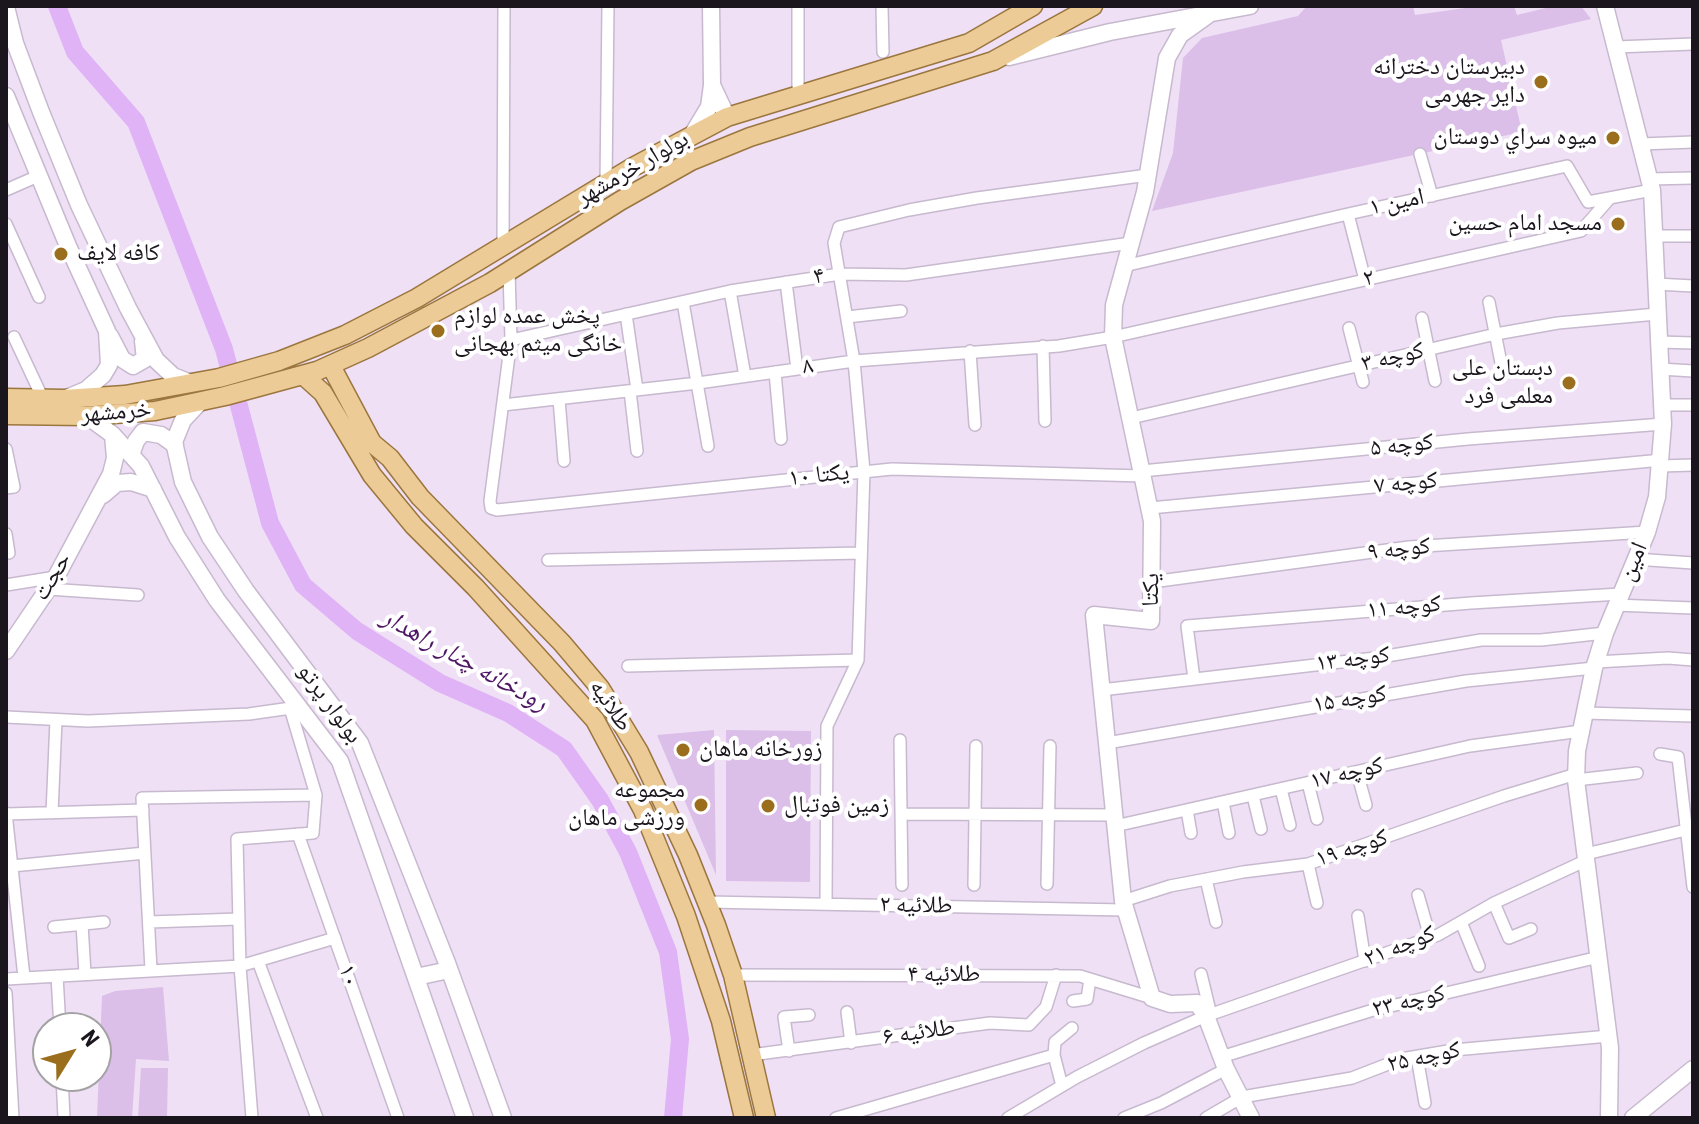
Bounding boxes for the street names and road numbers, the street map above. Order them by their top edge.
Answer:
street label: بولوار خرمشهر [572,125,694,213]
street label: امین ۱ [1367,183,1427,223]
street label: ۴ [811,262,827,292]
street label: ۲ [1361,264,1377,294]
street label: کوچه ۳ [1359,337,1427,379]
street label: ۸ [801,352,815,382]
street label: خرمشهر [80,396,152,430]
street label: کوچه ۵ [1369,428,1435,464]
street label: ۱۰ یکتا [787,458,851,494]
street label: کوچه ۷ [1373,467,1439,501]
street label: کوچه ۹ [1366,532,1432,568]
street label: امین [1613,538,1655,586]
street label: حجت [28,548,78,606]
street label: یکتا [1137,573,1167,607]
street label: کوچه ۱۱ [1366,590,1442,626]
street label: کوچه ۱۳ [1314,641,1392,679]
street label: بولوار پرتو [290,658,368,750]
street label: طلائیه [582,674,638,738]
street label: کوچه ۱۵ [1311,680,1389,720]
street label: کوچه ۱۷ [1308,752,1386,796]
street label: کوچه ۱۹ [1312,824,1392,874]
street label: طلائیه ۲ [879,891,953,921]
street label: کوچه ۲۱ [1360,920,1440,974]
street label: ۱۰ [331,961,365,991]
street label: طلائیه ۴ [908,961,980,989]
street label: کوچه ۲۳ [1370,980,1448,1024]
street label: طلائیه ۶ [881,1014,957,1052]
street label: کوچه ۲۵ [1385,1036,1463,1080]

